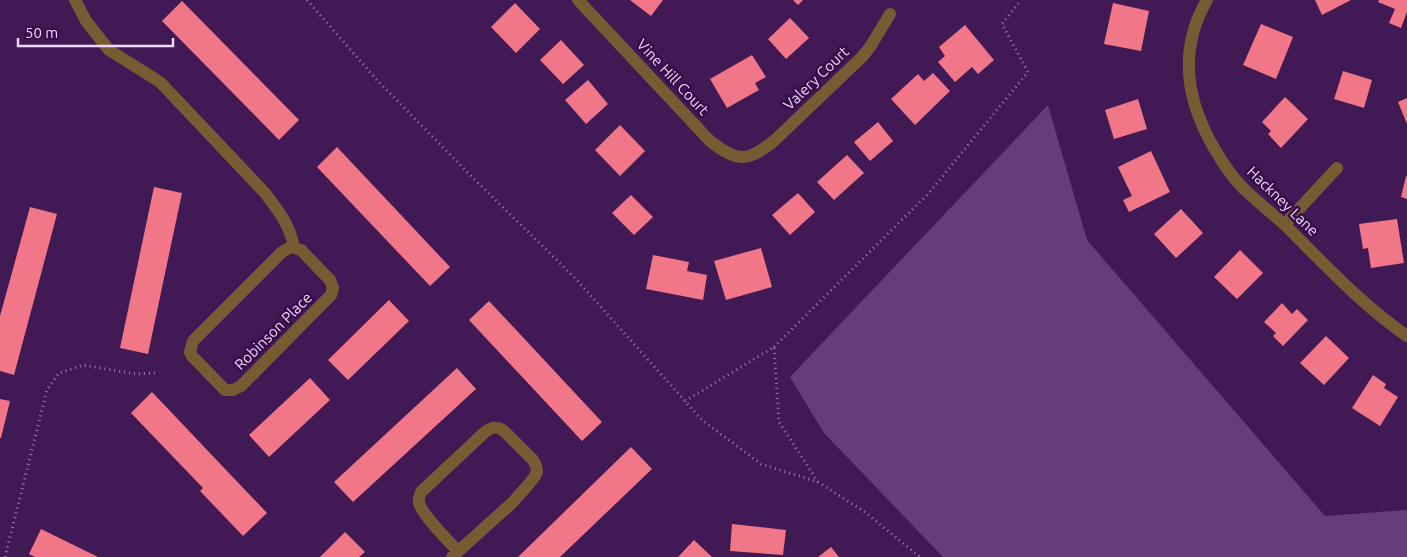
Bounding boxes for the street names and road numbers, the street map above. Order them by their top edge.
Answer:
street label: Vine Hill Court [634,36,713,118]
street label: Valery Court [780,43,852,113]
street label: Hackney Lane [1244,163,1322,239]
street label: Robinson Place [231,289,315,373]

